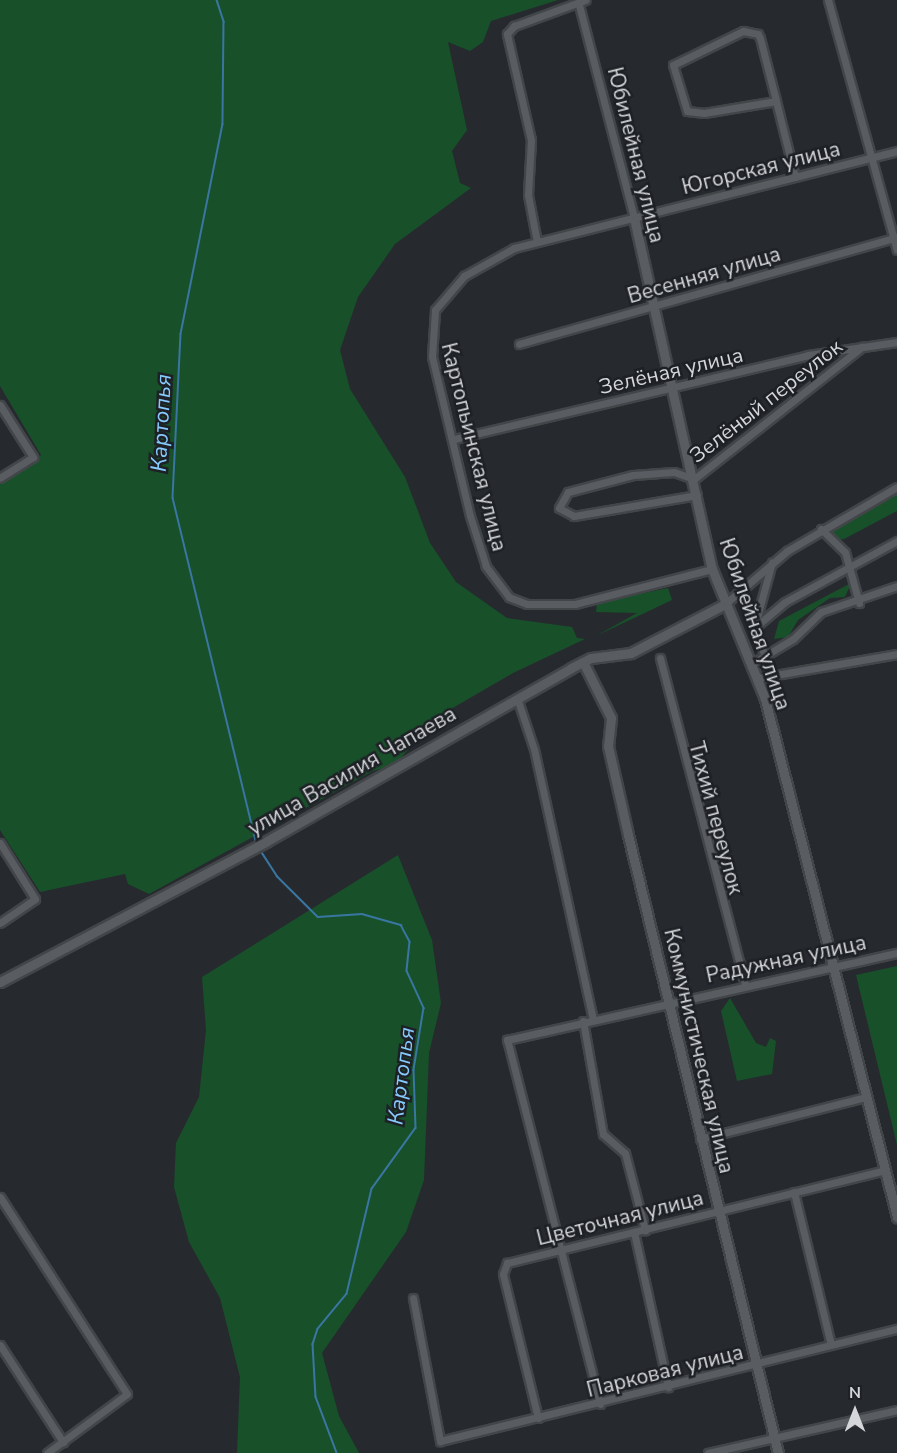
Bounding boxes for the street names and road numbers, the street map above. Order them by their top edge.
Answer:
street label: Юбилейная улица [602,65,670,245]
street label: Югорская улица [679,136,843,200]
street label: Весенняя улица [625,241,783,309]
street label: Зелёный переулок [685,334,847,468]
street label: Картопьинская улица [436,340,512,554]
street label: Зелёная улица [596,342,746,400]
street label: Юбилейная улица [714,535,796,713]
street label: улица Василия Чапаева [244,701,460,841]
street label: Тихий переулок [683,739,749,897]
street label: Коммунистическая улица [659,926,739,1176]
street label: Радужная улица [704,930,868,988]
street label: Цветочная улица [534,1185,706,1251]
street label: Парковая улица [584,1339,746,1403]

